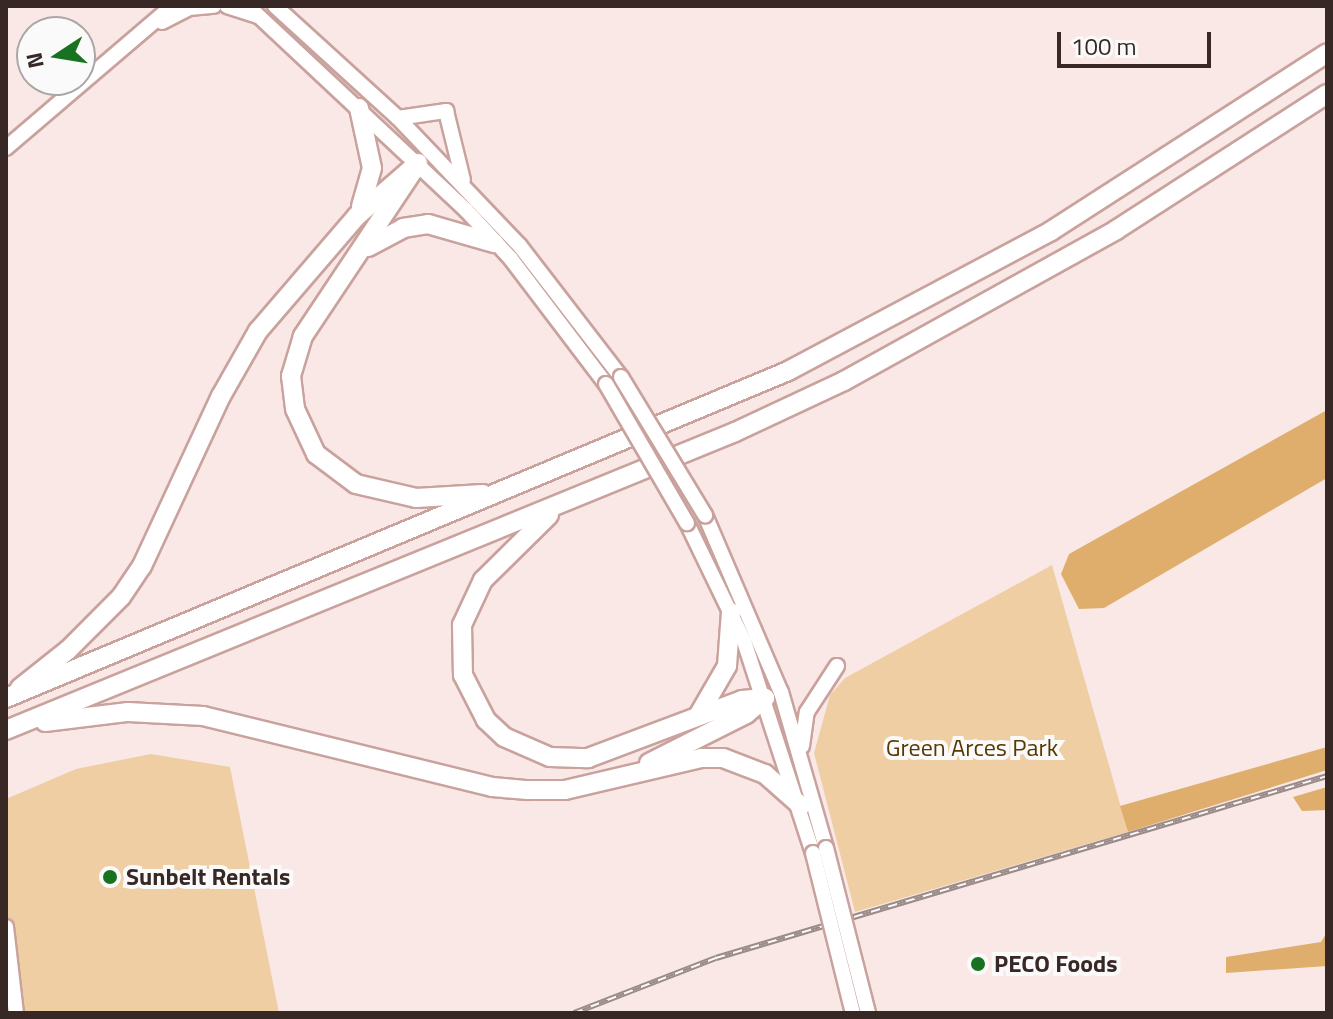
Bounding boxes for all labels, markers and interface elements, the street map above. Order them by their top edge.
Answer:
north arrow [16,16,96,96]
scale bar [1061,16,1215,66]
text: 100 m [1071,28,1137,64]
text: N [16,50,53,72]
park label: Green Arces Park [886,734,1058,762]
place label: Sunbelt Rentals [126,863,290,891]
marker: Sunbelt Rentals [101,868,119,886]
place label: PECO Foods [994,950,1118,978]
marker: PECO Foods [969,955,987,973]

